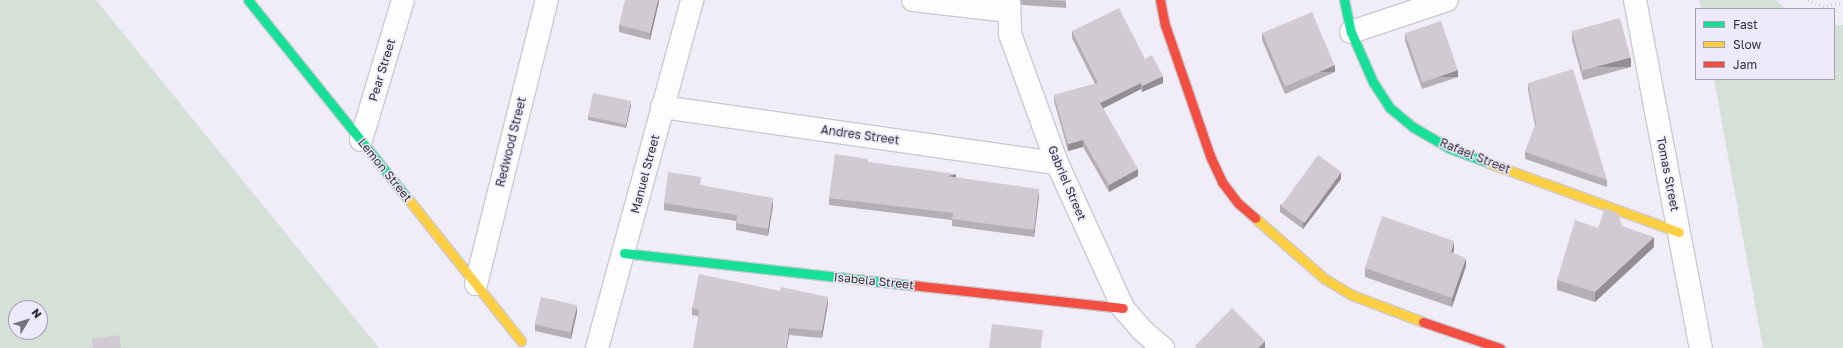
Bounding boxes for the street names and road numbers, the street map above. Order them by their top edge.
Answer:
street label: Pear Street [366,37,398,103]
street label: Redwood Street [493,95,529,189]
street label: Andres Street [820,122,900,148]
street label: Manuel Street [628,133,662,215]
street label: Lemon Street [355,135,415,205]
street label: Rafael Street [1438,135,1512,177]
street label: Tomas Street [1654,135,1682,213]
street label: Gabriel Street [1045,143,1089,223]
street label: Isabela Street [833,270,915,292]

